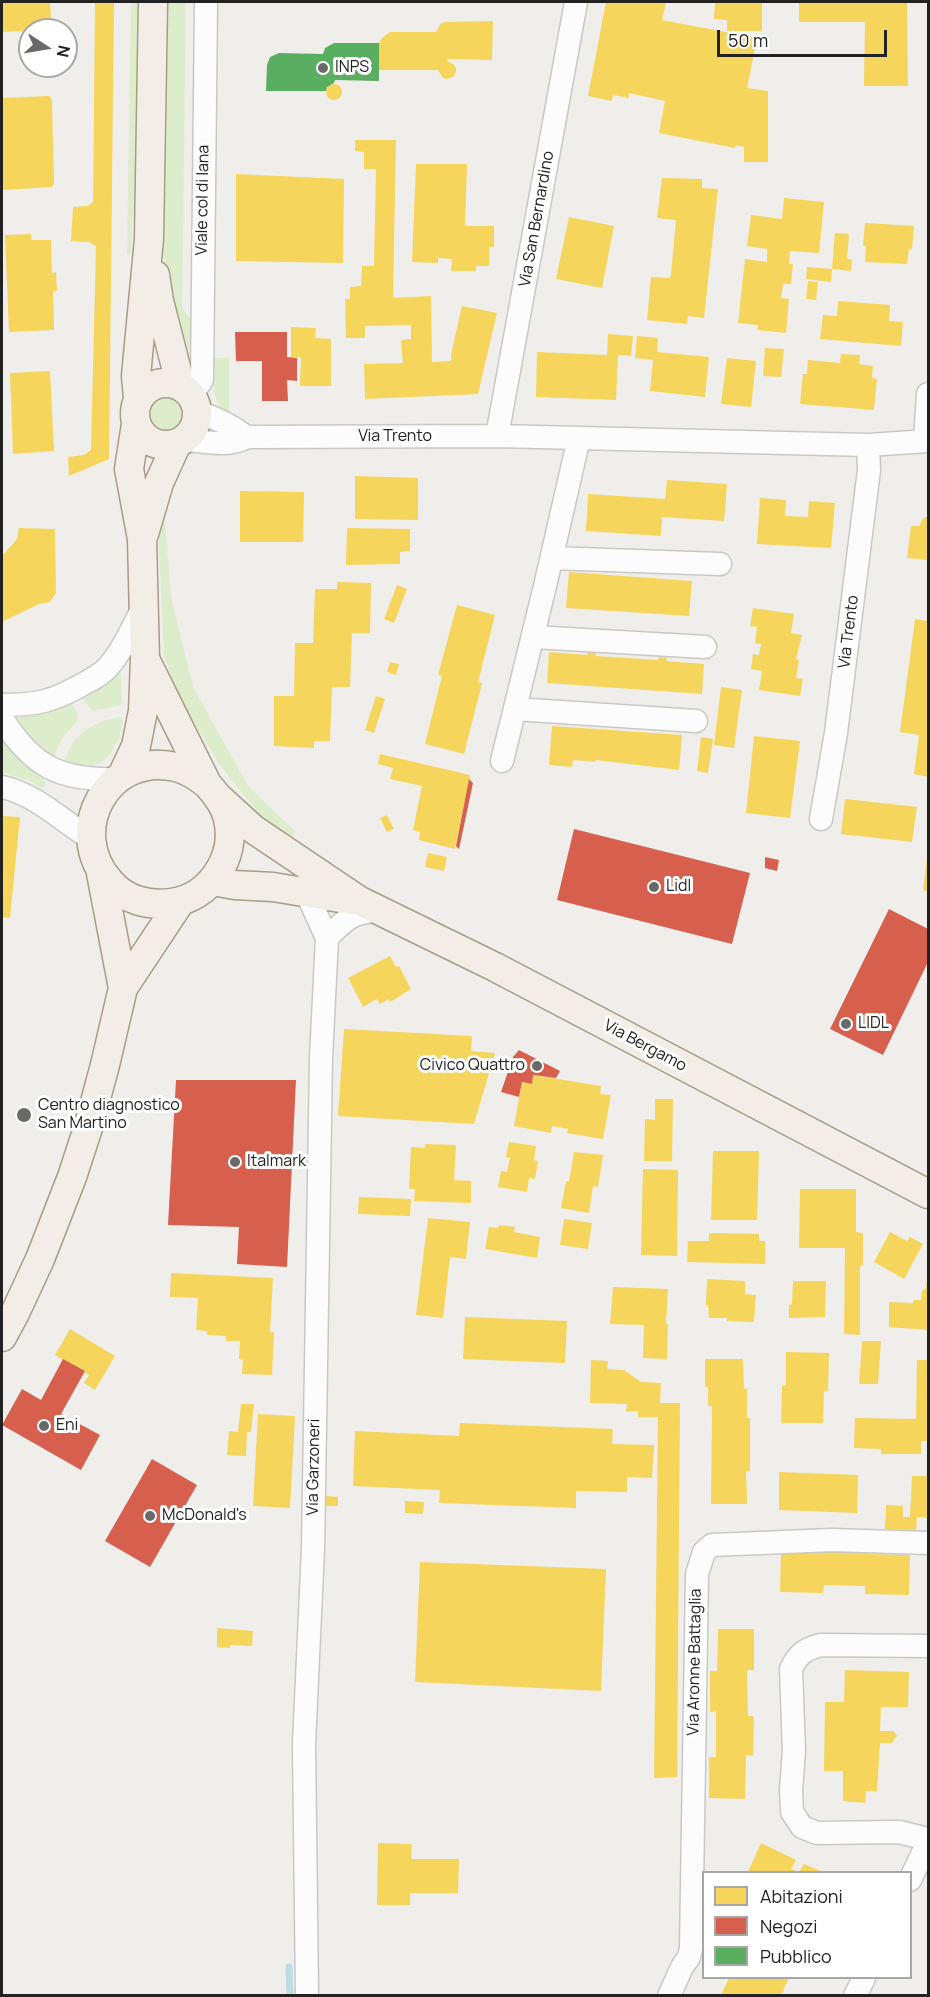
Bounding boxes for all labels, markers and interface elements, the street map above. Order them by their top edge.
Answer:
north arrow [18,18,78,78]
scale bar [720,18,890,56]
text: 50 m [728,28,768,52]
text: N [52,43,76,59]
place label: INPS [335,58,369,78]
marker: INPS [316,61,330,75]
street label: Viale col di lana [192,144,214,256]
street label: Via San Bernardino [516,150,558,288]
street label: Via Trento [358,427,432,447]
street label: Via Trento [835,594,863,670]
place label: Lidl [666,877,691,897]
marker: Lidl [647,880,661,894]
place label: LIDL [858,1014,889,1034]
street label: Via Bergamo [600,1016,690,1076]
marker: LIDL [839,1017,853,1031]
place label: Civico Quattro [420,1056,525,1076]
marker: Civico Quattro [530,1059,544,1073]
place label: Centro diagnostico San Martino [38,1096,180,1134]
marker: Centro diagnostico San Martino [15,1106,33,1124]
place label: Italmark [247,1152,306,1172]
marker: Italmark [228,1155,242,1169]
place label: Eni [56,1416,78,1436]
street label: Via Garzoneri [304,1418,324,1516]
marker: Eni [37,1419,51,1433]
place label: McDonald's [162,1506,247,1526]
marker: McDonald's [143,1509,157,1523]
street label: Via Aronne Battaglia [684,1588,706,1736]
legend [702,1871,912,1979]
text: Abitazioni [760,1884,843,1908]
text: Negozi [760,1914,818,1938]
text: Pubblico [760,1944,832,1968]

